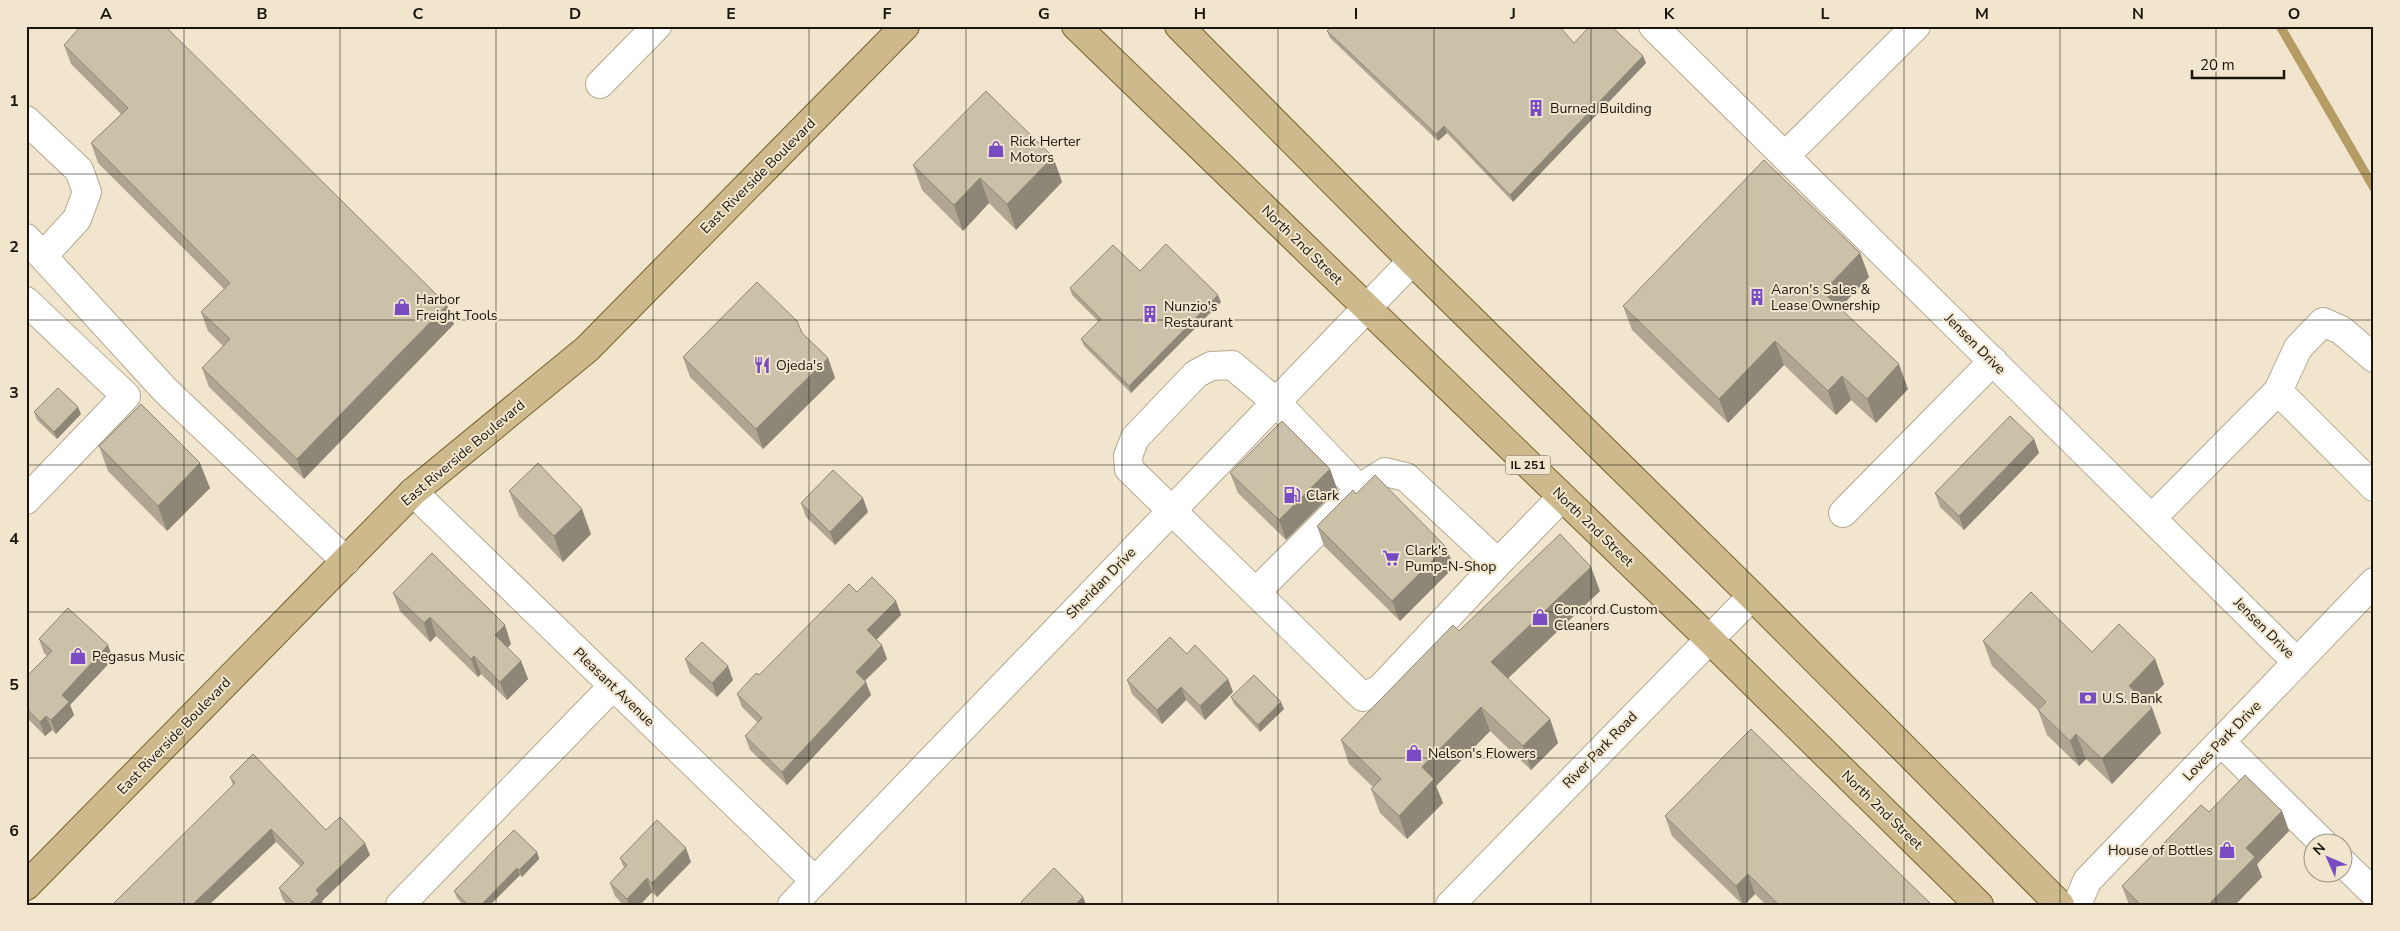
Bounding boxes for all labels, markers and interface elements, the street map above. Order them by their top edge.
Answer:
text: A [100,3,112,25]
text: B [256,3,268,25]
text: C [413,3,424,25]
text: D [569,3,581,25]
text: E [726,3,736,25]
text: F [883,3,892,25]
text: G [1038,3,1050,25]
text: H [1194,3,1206,25]
text: I [1354,3,1358,25]
text: J [1509,3,1516,25]
text: K [1664,3,1676,25]
text: L [1821,3,1830,25]
text: M [1975,3,1989,25]
text: N [2132,3,2144,25]
text: O [2288,3,2300,25]
scale bar [2192,48,2285,80]
text: 20 m [2200,55,2235,75]
text: 1 [9,90,19,112]
building icon: Burned Building [1526,98,1546,118]
place label: Burned Building [1550,99,1652,118]
street label: East Riverside Boulevard [696,114,820,238]
place label: Rick Herter Motors [1010,132,1080,167]
shop icon: Rick Herter Motors [986,139,1006,159]
street label: North 2nd Street [1257,201,1347,289]
text: 2 [9,236,19,258]
place label: Aaron's Sales & Lease Ownership [1771,280,1880,315]
building icon: Aaron's Sales & Lease Ownership [1747,287,1767,307]
place label: Harbor Freight Tools [416,290,498,325]
shop icon: Harbor Freight Tools [392,297,412,317]
place label: Nunzio's Restaurant [1164,297,1233,332]
building icon: Nunzio's Restaurant [1140,304,1160,324]
street label: Jensen Drive [1940,309,2010,379]
restaurant icon: Ojeda's [752,355,772,375]
place label: Ojeda's [776,356,823,375]
text: 3 [9,382,19,404]
street label: East Riverside Boulevard [397,396,529,510]
road number: IL 251 [1506,456,1550,474]
street label: North 2nd Street [1548,483,1638,571]
fuel station icon: Clark [1282,485,1302,505]
place label: Clark [1306,486,1340,505]
text: 4 [9,528,19,550]
place label: Clark's Pump-N-Shop [1405,541,1496,576]
street label: Sheridan Drive [1062,543,1140,623]
supermarket icon: Clark's Pump-N-Shop [1381,548,1401,568]
street label: Jensen Drive [2229,593,2299,663]
place label: Concord Custom Cleaners [1554,600,1658,635]
shop icon: Concord Custom Cleaners [1530,607,1550,627]
street label: Pleasant Avenue [569,643,659,731]
shop icon: Pegasus Music [68,646,88,666]
place label: Pegasus Music [92,647,185,666]
street label: East Riverside Boulevard [113,673,235,799]
text: 5 [9,674,19,696]
bank icon: U.S. Bank [2078,688,2098,708]
place label: U.S. Bank [2102,689,2163,708]
street label: Loves Park Drive [2179,697,2265,785]
street label: River Park Road [1558,707,1642,793]
shop icon: Nelson's Flowers [1404,743,1424,763]
place label: Nelson's Flowers [1428,744,1536,763]
street label: North 2nd Street [1837,766,1927,854]
text: 6 [9,820,19,842]
north arrow [2302,834,2352,884]
text: N [2309,839,2330,860]
shop icon: House of Bottles [2217,840,2237,860]
place label: House of Bottles [2108,841,2213,860]

